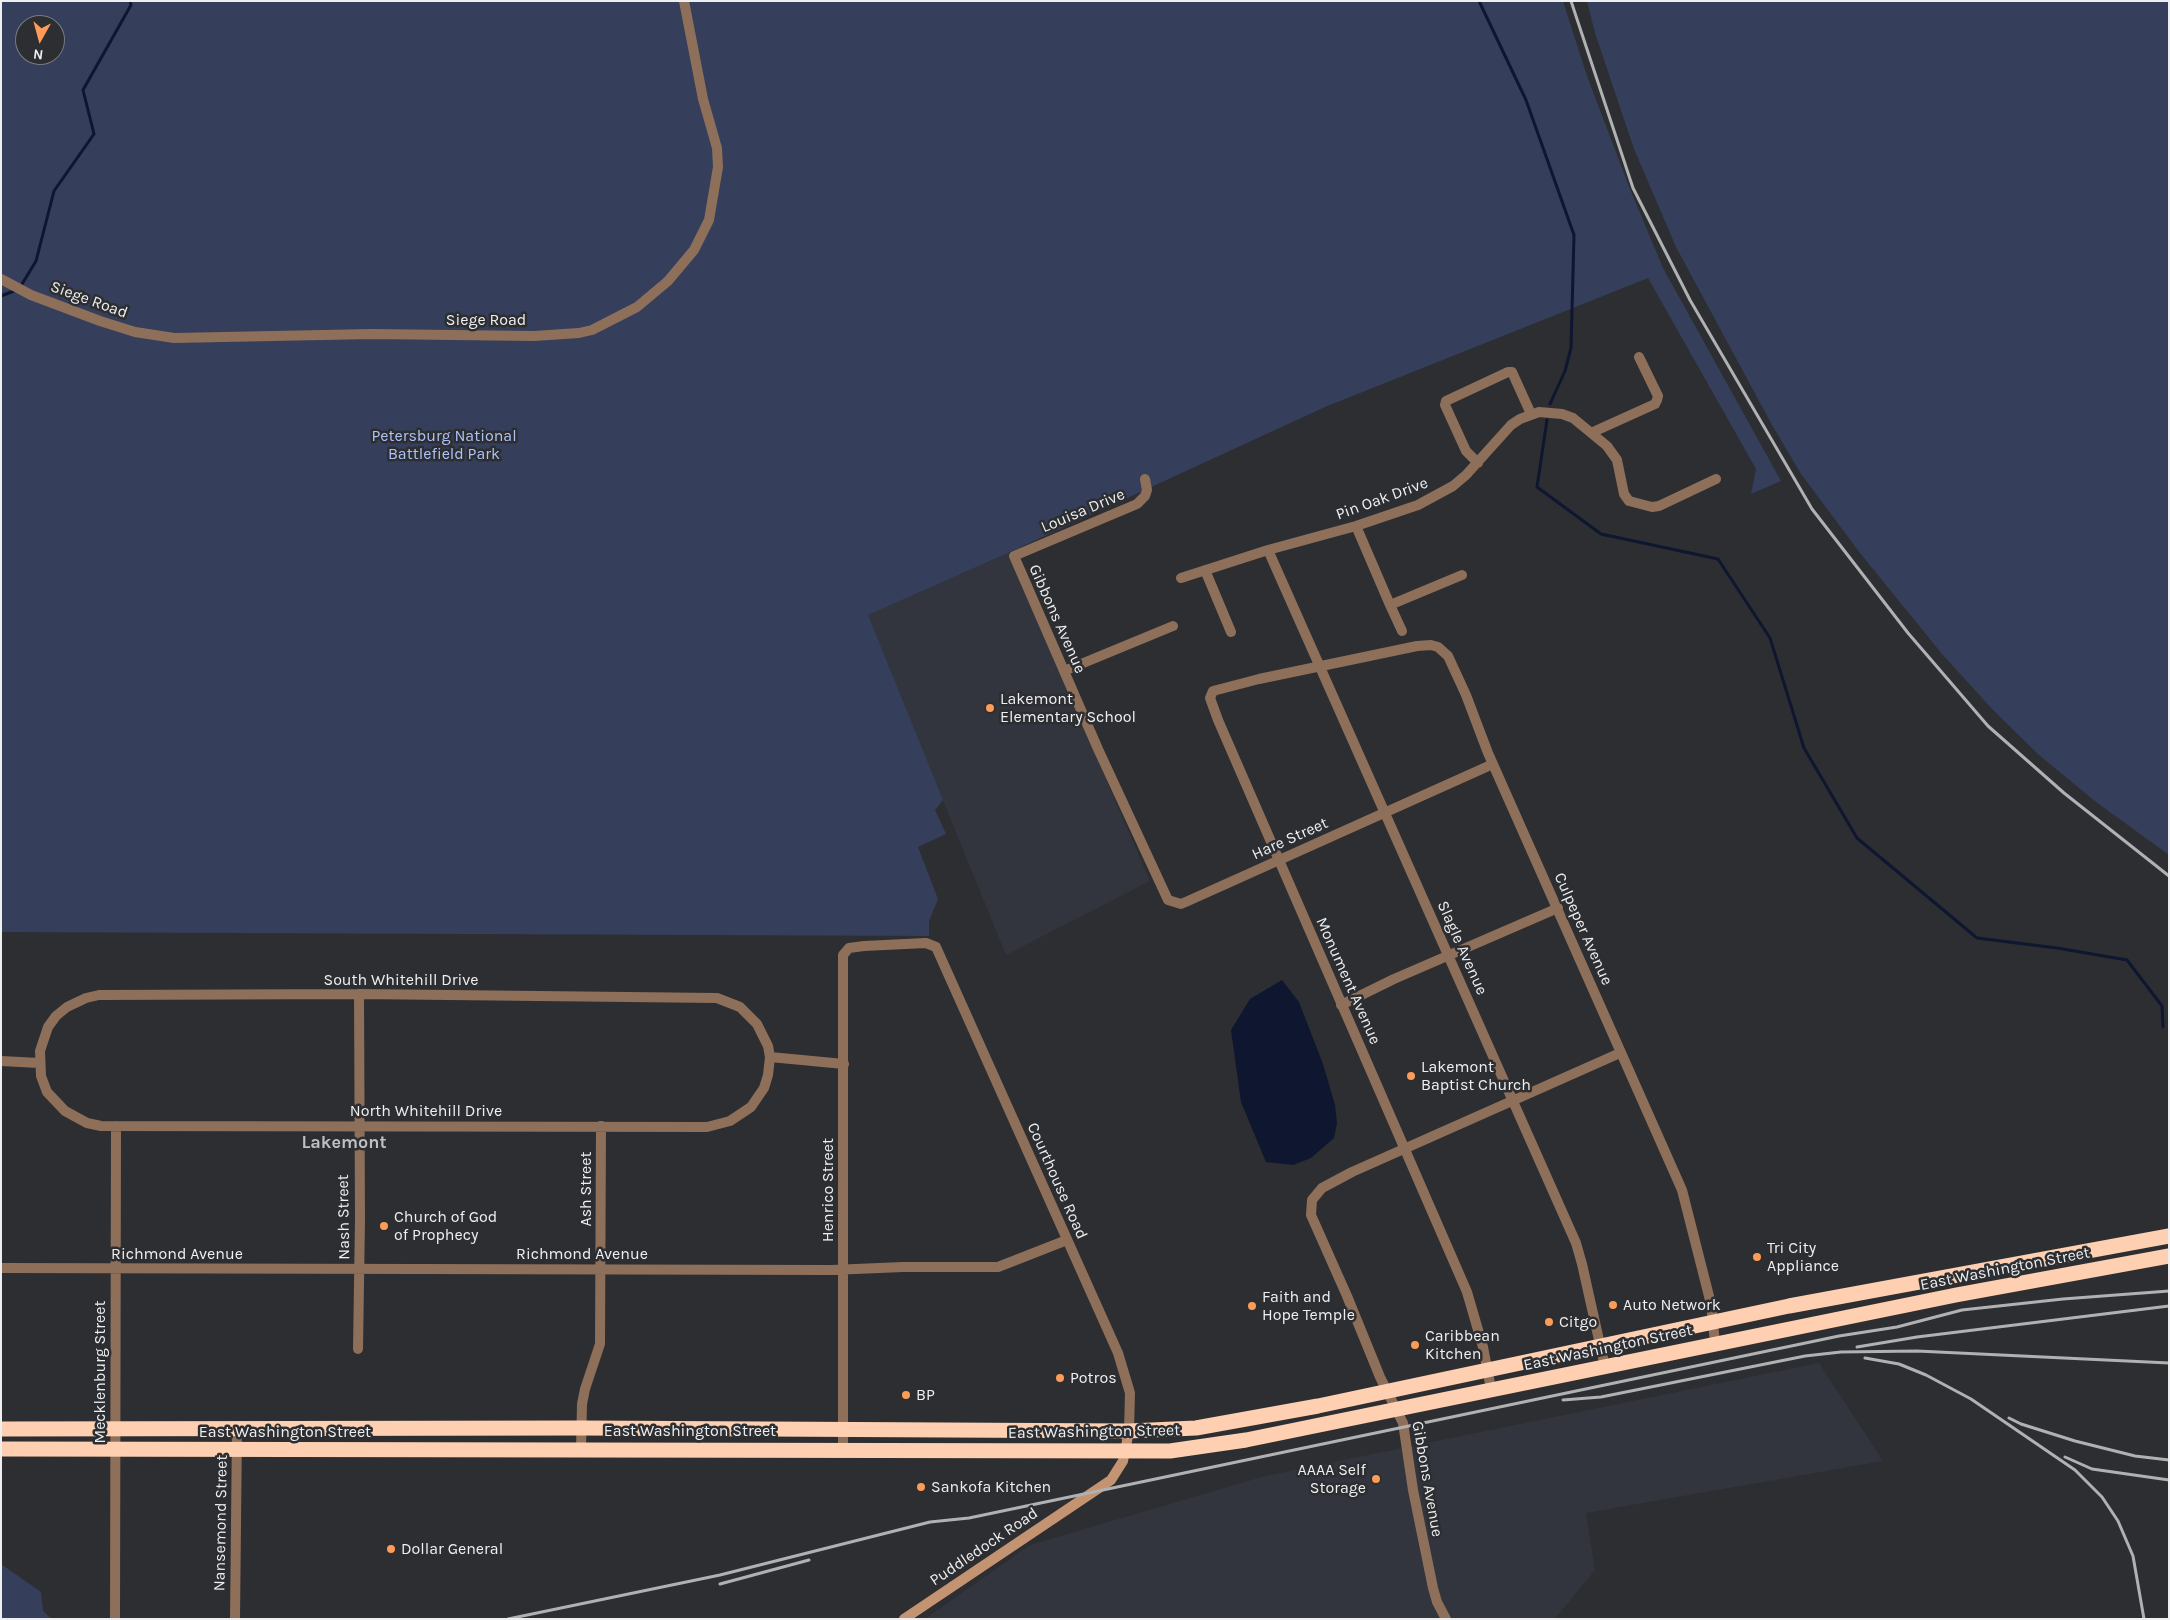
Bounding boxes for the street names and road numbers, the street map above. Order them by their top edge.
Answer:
street label: Siege Road [48,277,130,323]
street label: Siege Road [446,310,526,330]
street label: Pin Oak Drive [1333,473,1431,525]
street label: Louisa Drive [1038,485,1128,537]
street label: Gibbons Avenue [1024,562,1090,676]
street label: Hare Street [1249,814,1331,864]
street label: Culpeper Avenue [1550,870,1616,988]
street label: Slagle Avenue [1433,898,1491,998]
street label: Monument Avenue [1311,915,1385,1047]
street label: South Whitehill Drive [323,970,479,990]
street label: North Whitehill Drive [350,1101,502,1121]
street label: Courthouse Road [1023,1120,1091,1242]
street label: Henrico Street [818,1138,838,1242]
street label: Ash Street [576,1152,596,1226]
street label: Nash Street [334,1174,354,1260]
street label: East Washington Street [1919,1243,2091,1295]
street label: Richmond Avenue [111,1244,243,1264]
street label: Richmond Avenue [516,1244,648,1264]
street label: Mecklenburg Street [90,1301,110,1443]
street label: East Washington Street [1522,1321,1694,1375]
street label: Gibbons Avenue [1407,1420,1447,1538]
street label: East Washington Street [604,1421,776,1441]
street label: East Washington Street [1008,1421,1180,1443]
street label: East Washington Street [199,1422,371,1442]
street label: Nansemond Street [210,1455,232,1591]
street label: Puddledock Road [926,1504,1042,1590]

